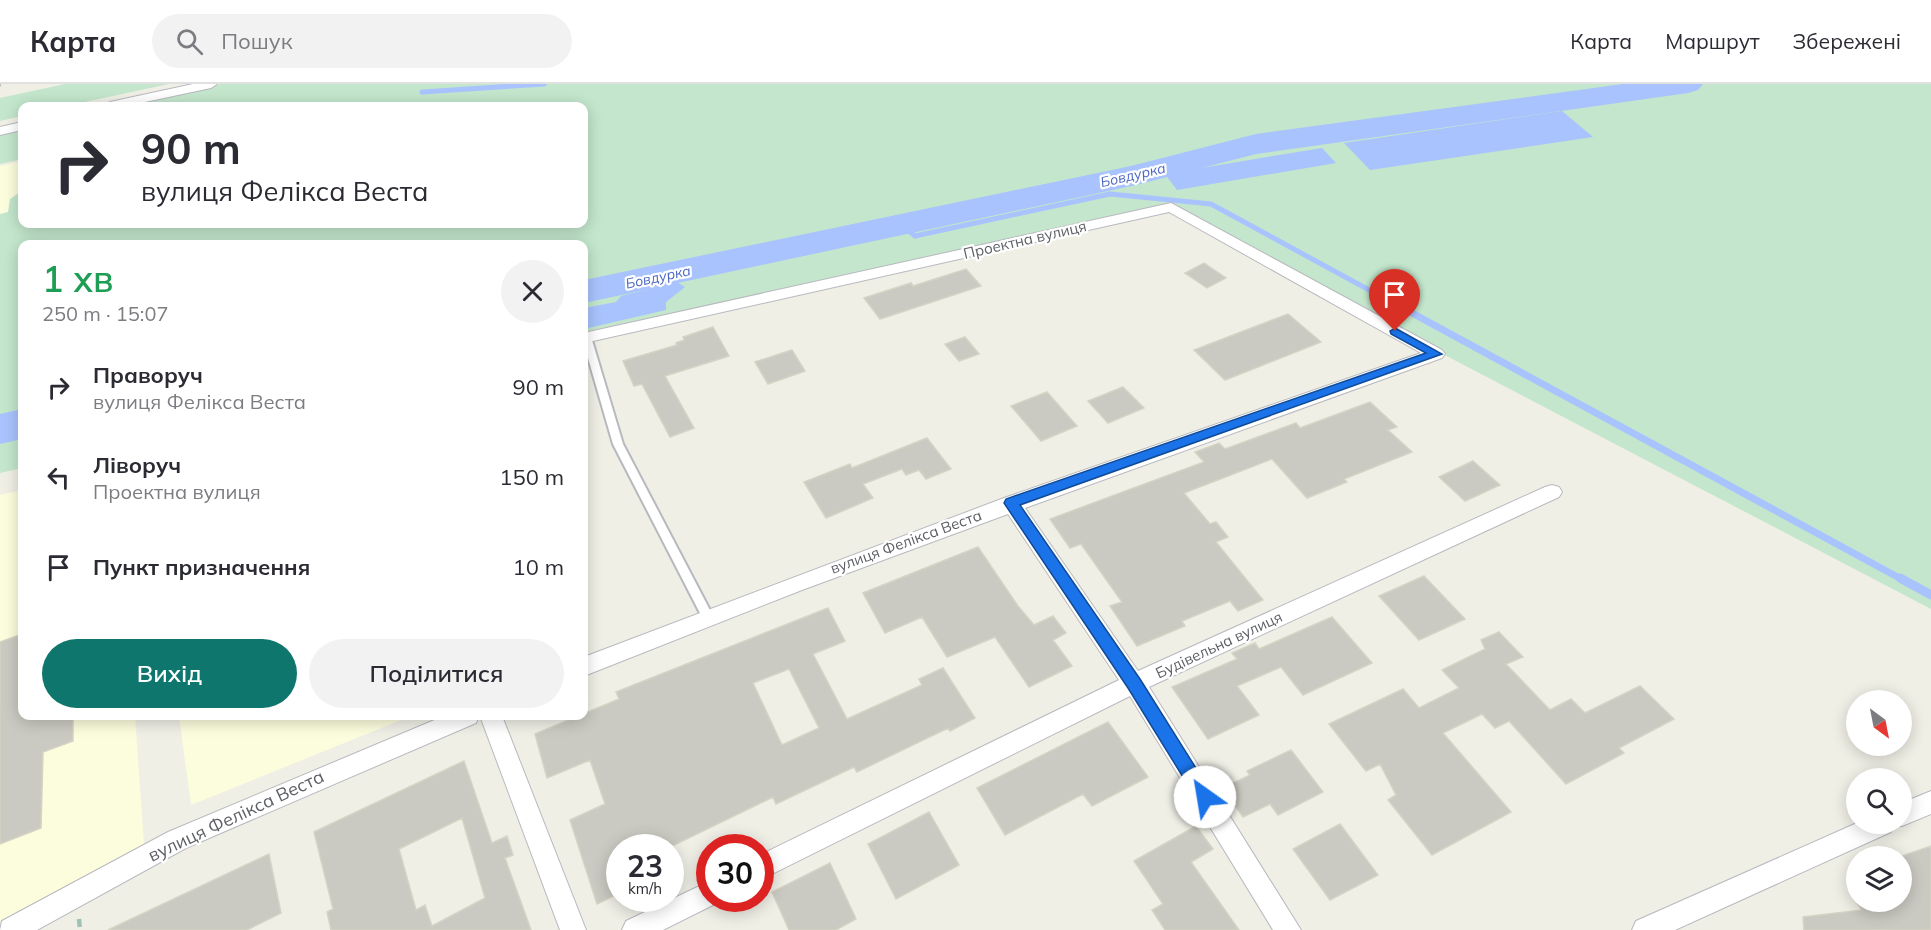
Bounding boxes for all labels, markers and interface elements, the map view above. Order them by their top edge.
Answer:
search box [152,14,572,68]
text: Карта [30,24,116,59]
icon: search [173,25,206,58]
text: Пошук [221,27,292,55]
text: Карта [1570,28,1632,54]
text: Маршрут [1665,28,1760,54]
text: Збережені [1793,28,1901,54]
text: 90 m [141,122,241,175]
icon: right [42,126,120,204]
water label: Бовдурка [1099,159,1168,191]
text: вулиця Фелікса Веста [141,174,428,208]
street label: Проектна вулиця [961,216,1088,263]
text: 1 хв [42,256,114,301]
button: close [501,260,564,323]
water label: Бовдурка [624,261,693,293]
pin [1369,269,1420,331]
icon: arrive [1378,278,1411,311]
text: 250 m · 15:07 [42,301,168,326]
text: Праворуч [93,361,203,389]
icon: right [42,371,75,404]
text: 90 m [513,373,564,401]
text: вулиця Фелікса Веста [93,389,306,414]
text: Ліворуч [93,451,181,479]
icon: left [42,461,75,494]
text: 150 m [499,463,564,491]
text: Проектна вулиця [93,479,261,504]
street label: вулиця Фелікса Веста [828,505,984,578]
icon: arrive [42,551,75,584]
text: Пункт призначення [93,553,310,581]
text: 10 m [513,553,564,581]
street label: Будівельна вулиця [1152,607,1285,682]
button: Вихід [42,639,297,708]
button: Поділитися [309,639,564,708]
north arrow [1846,690,1912,756]
map controls [1846,690,1912,912]
street label: вулиця Фелікса Веста [144,765,327,866]
position arrow [1173,765,1237,829]
button: search [1846,768,1912,834]
speed limit sign: 30 [696,834,774,912]
button: layers [1846,846,1912,912]
text: 23 [627,847,663,885]
text: km/h [628,879,662,898]

